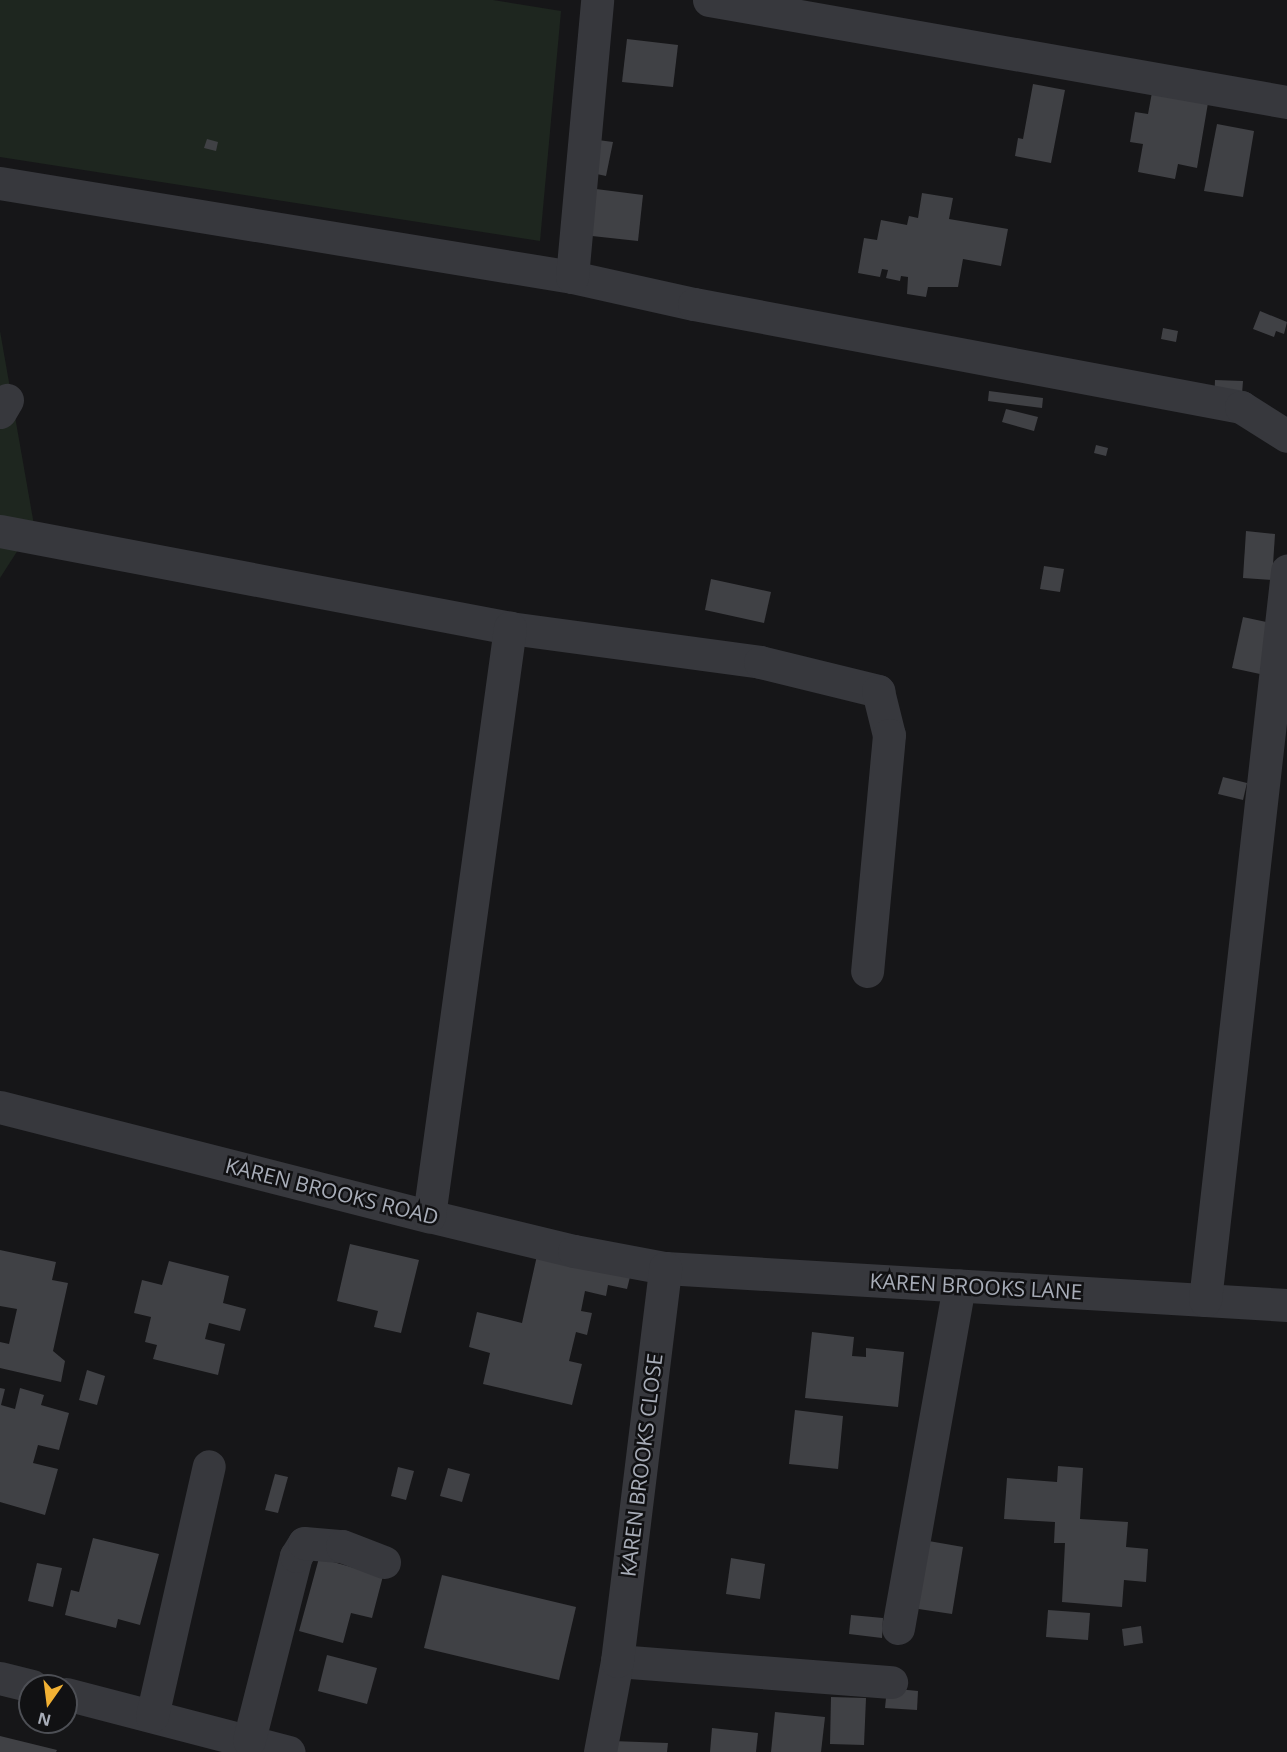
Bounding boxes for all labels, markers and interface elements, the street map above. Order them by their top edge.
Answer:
street label: KAREN BROOKS ROAD [223,1152,441,1230]
street label: KAREN BROOKS LANE [869,1268,1083,1304]
street label: KAREN BROOKS CLOSE [615,1352,667,1578]
north arrow [18,1674,78,1734]
text: N [35,1707,53,1732]

